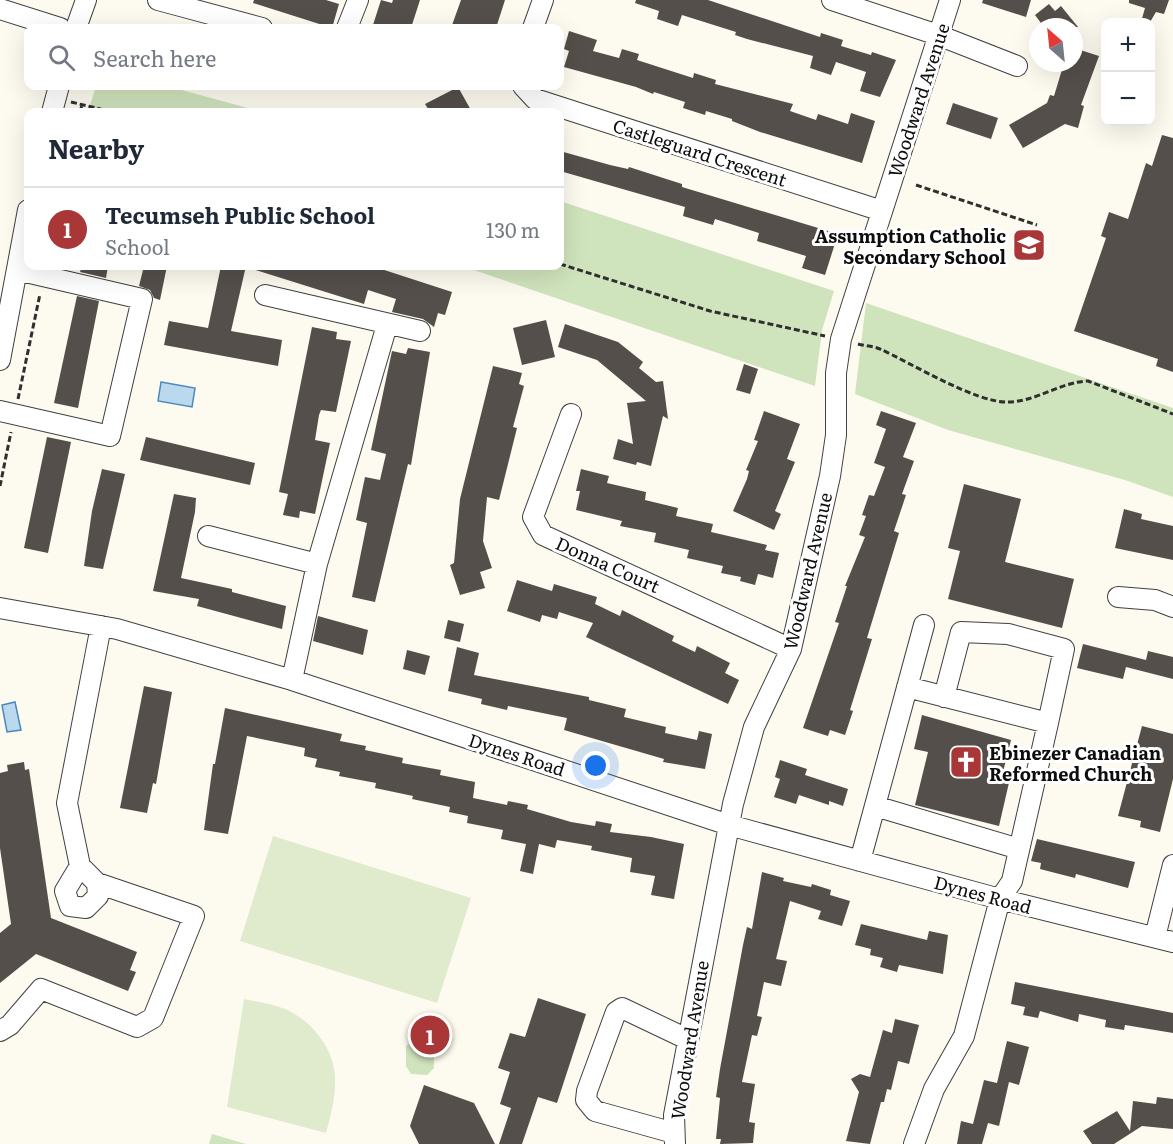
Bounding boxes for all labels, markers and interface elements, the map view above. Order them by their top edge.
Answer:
north arrow [1029,18,1083,72]
map controls [1101,18,1155,126]
button: + [1101,18,1155,72]
street label: Woodward Avenue [880,19,956,181]
search box [24,24,564,90]
icon: search [45,41,78,74]
text: Search here [93,41,216,74]
button: − [1101,72,1155,126]
street label: Castleguard Crescent [610,111,791,193]
text: Nearby [48,128,144,167]
text: Tecumseh Public School [105,198,375,231]
text: 1 [63,214,72,244]
text: 130 m [486,214,540,244]
place label: Assumption Catholic Secondary School [815,222,1006,270]
school or university icon: Assumption Catholic Secondary School [1011,227,1047,263]
text: School [105,231,170,261]
street label: Woodward Avenue [776,490,838,652]
street label: Donna Court [552,529,665,599]
street label: Dynes Road [465,726,569,782]
place label: Ebinezer Canadian Reformed Church [989,739,1162,787]
church icon: Ebinezer Canadian Reformed Church [948,744,984,780]
your location [581,751,610,780]
street label: Dynes Road [931,868,1035,920]
street label: Woodward Avenue [663,958,715,1122]
pin: 1 [410,1012,450,1058]

